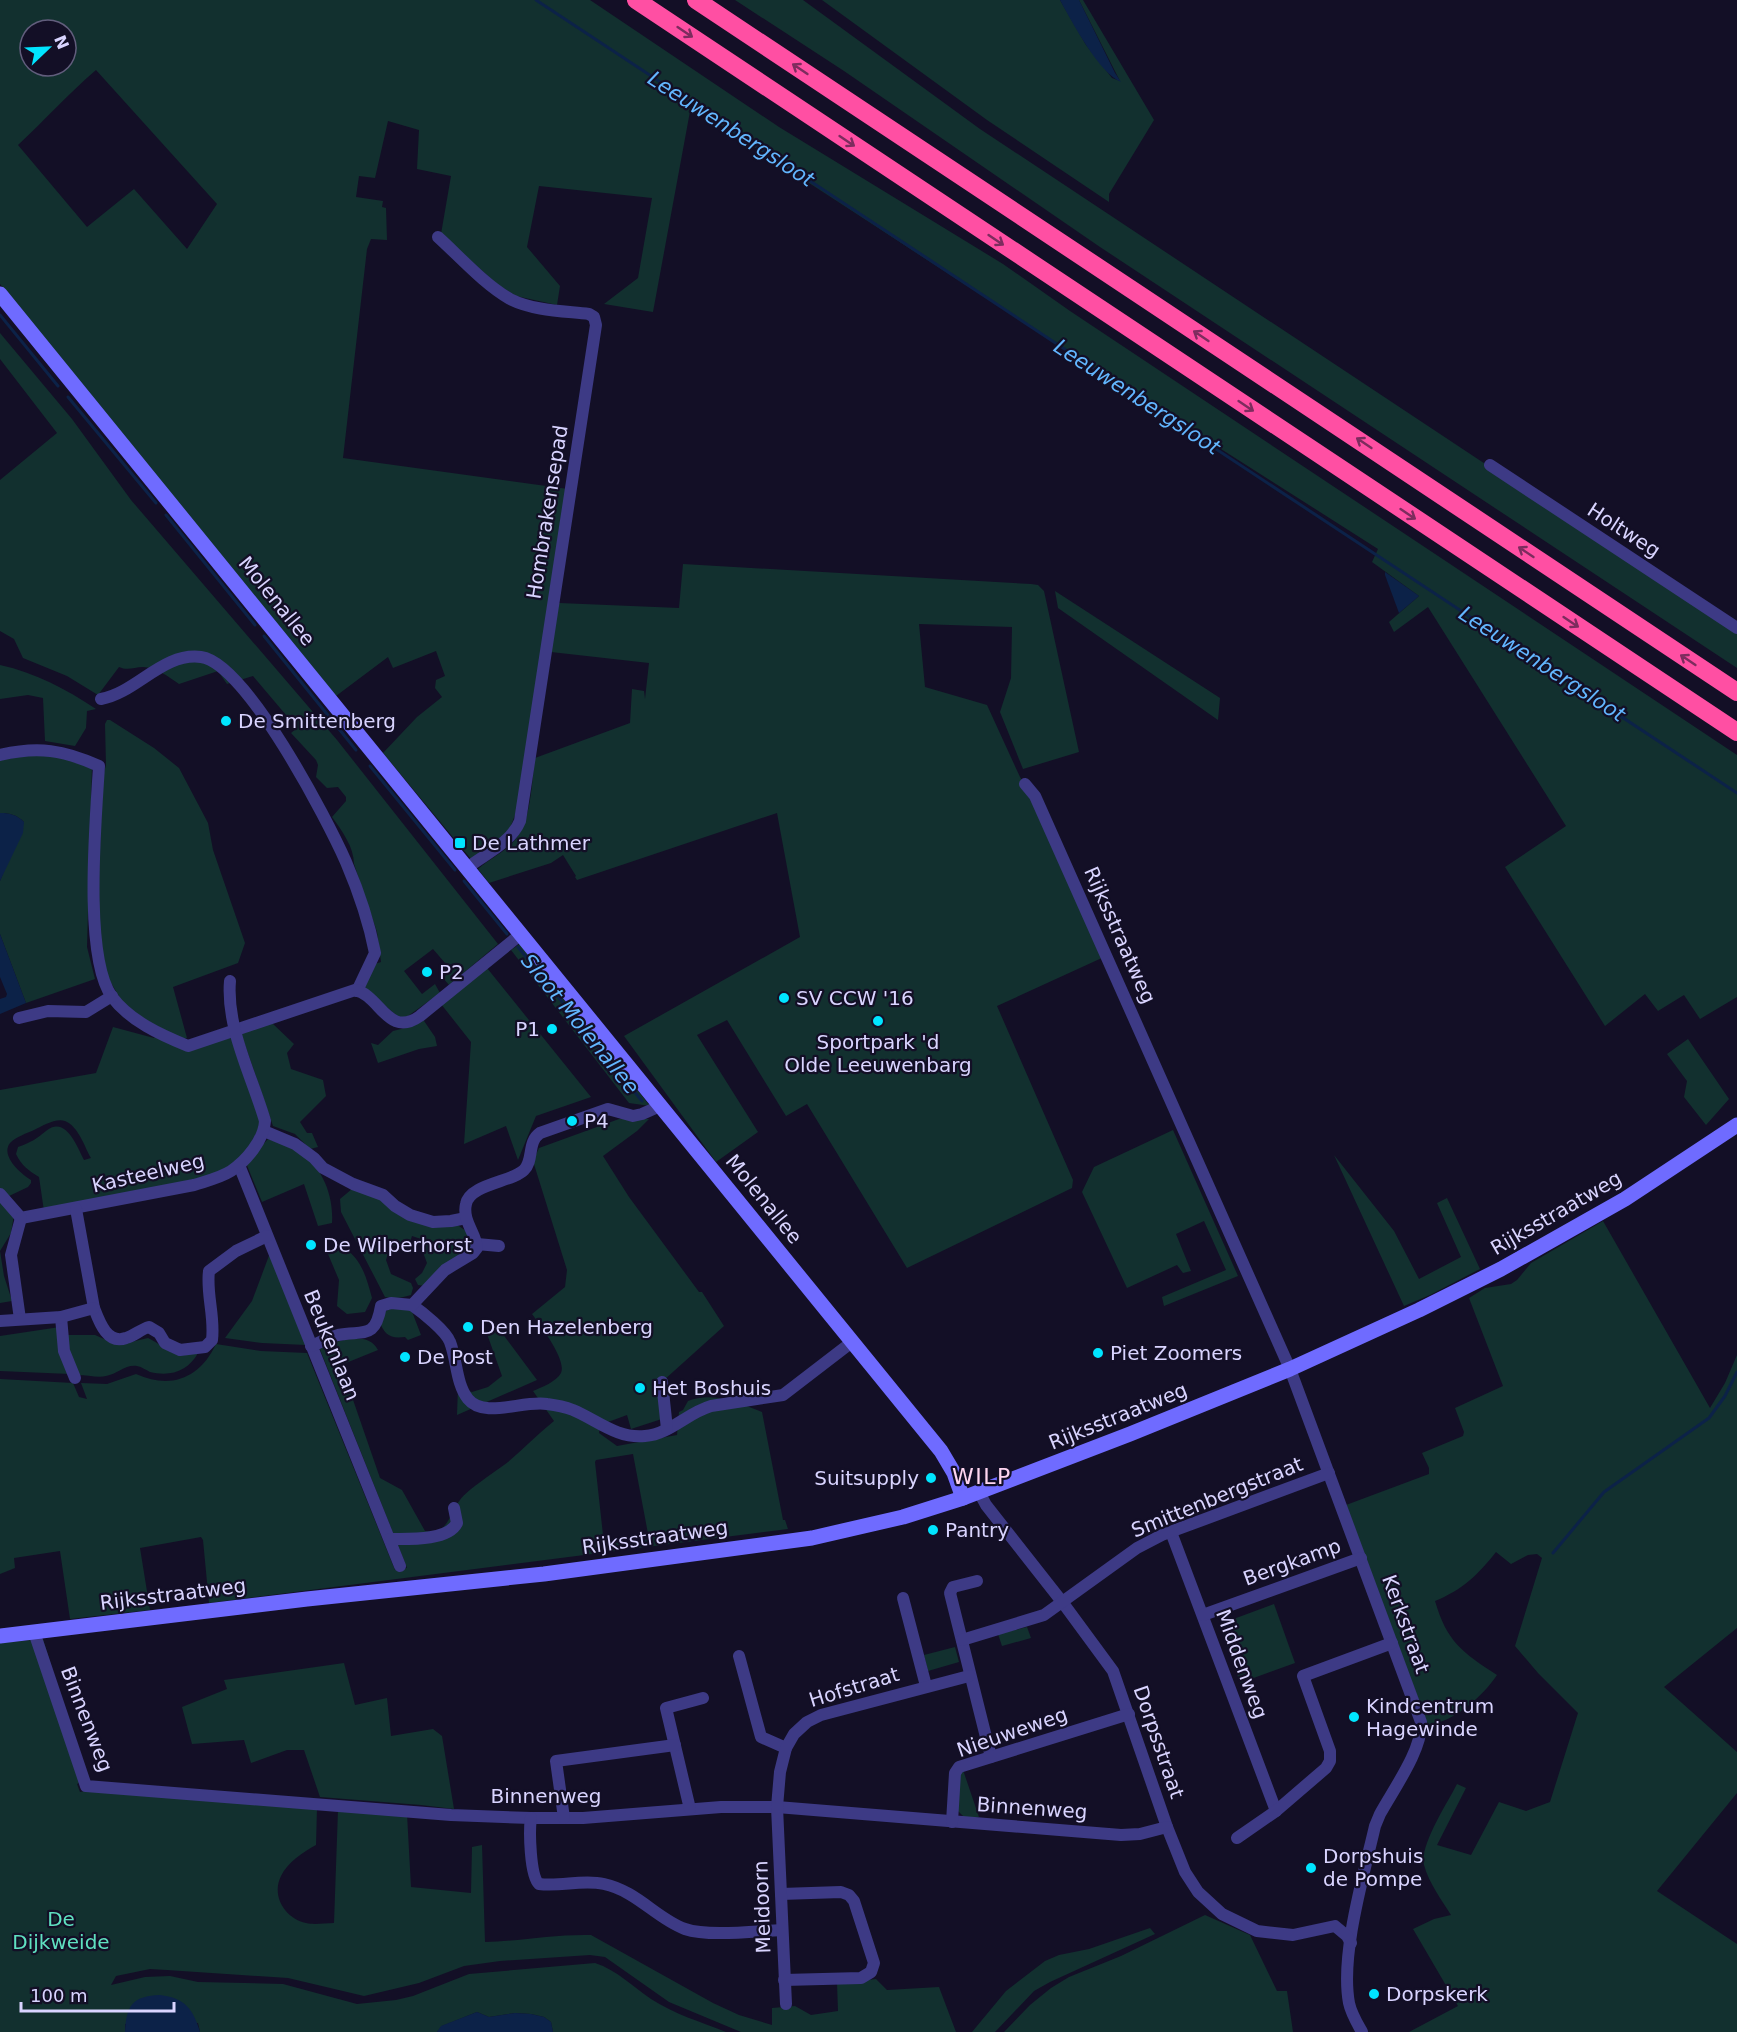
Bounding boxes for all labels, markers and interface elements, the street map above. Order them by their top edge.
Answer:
north arrow [18,18,78,78]
one-way arrow [676,27,693,39]
text: N [50,32,73,52]
one-way arrow [792,63,809,75]
water label: Leeuwenbergsloot [643,66,819,192]
one-way arrow [838,135,855,147]
one-way arrow [987,234,1004,246]
one-way arrow [1193,329,1210,342]
water label: Leeuwenbergsloot [1049,334,1225,460]
one-way arrow [1237,400,1253,412]
street label: Hombrakensepad [521,423,573,601]
one-way arrow [1355,437,1372,450]
street label: Holtweg [1583,498,1665,562]
one-way arrow [1399,508,1416,520]
one-way arrow [1518,545,1535,557]
street label: Molenallee [234,551,320,651]
water label: Leeuwenbergsloot [1454,601,1630,727]
one-way arrow [1562,615,1579,628]
one-way arrow [1680,653,1697,666]
place label: De Smittenberg [238,709,396,733]
marker: De Smittenberg [219,714,233,728]
place label: De Lathmer [472,831,591,855]
marker: De Lathmer [453,836,467,850]
street label: Rijksstraatweg [1079,863,1161,1007]
water label: Sloot Molenallee [516,949,644,1099]
place label: P2 [439,960,464,984]
marker: P2 [420,965,434,979]
place label: SV CCW '16 [796,986,914,1010]
marker: SV CCW '16 [777,991,791,1005]
marker: Sportpark 'd Olde Leeuwenbarg [871,1014,885,1028]
place label: P1 [515,1017,540,1041]
marker: P1 [545,1022,559,1036]
place label: Sportpark 'd Olde Leeuwenbarg [784,1030,972,1077]
place label: P4 [584,1109,609,1133]
marker: P4 [565,1114,579,1128]
street label: Kasteelweg [89,1148,207,1198]
street label: Molenallee [721,1149,807,1249]
street label: Rijksstraatweg [1486,1166,1626,1260]
place label: De Wilperhorst [323,1233,472,1257]
marker: De Wilperhorst [304,1238,318,1252]
street label: Beukenlaan [299,1286,365,1404]
place label: Den Hazelenberg [480,1315,653,1339]
marker: Den Hazelenberg [461,1320,475,1334]
place label: Piet Zoomers [1110,1341,1242,1365]
place label: De Post [417,1345,493,1369]
marker: Piet Zoomers [1091,1346,1105,1360]
marker: De Post [398,1350,412,1364]
place label: Het Boshuis [652,1376,771,1400]
street label: Rijksstraatweg [1045,1377,1191,1455]
marker: Het Boshuis [633,1381,647,1395]
street label: Smittenbergstraat [1128,1452,1306,1542]
district label: WILP [952,1464,1012,1489]
place label: Suitsupply [814,1466,919,1490]
marker: Suitsupply [924,1471,938,1485]
street label: Rijksstraatweg [580,1515,730,1559]
place label: Pantry [945,1518,1009,1542]
marker: Pantry [926,1523,940,1537]
street label: Bergkamp [1240,1533,1344,1591]
street label: Kerkstraat [1377,1571,1435,1677]
street label: Rijksstraatweg [98,1573,248,1615]
street label: Middenweg [1211,1606,1273,1722]
street label: Hofstraat [806,1662,902,1712]
street label: Binnenweg [56,1663,118,1775]
street label: Dorpsstraat [1128,1682,1190,1802]
place label: Kindcentrum Hagewinde [1366,1694,1494,1741]
street label: Nieuweweg [953,1702,1071,1762]
marker: Kindcentrum Hagewinde [1347,1710,1361,1724]
street label: Binnenweg [491,1784,601,1808]
street label: Binnenweg [976,1792,1088,1824]
place label: Dorpshuis de Pompe [1323,1844,1423,1891]
street label: Meidoorn [748,1860,776,1954]
marker: Dorpshuis de Pompe [1304,1861,1318,1875]
park label: De Dijkweide [12,1907,110,1954]
scale bar [21,1975,174,2013]
place label: Dorpskerk [1386,1982,1488,2006]
text: 100 m [30,1985,88,2006]
marker: Dorpskerk [1367,1987,1381,2001]

